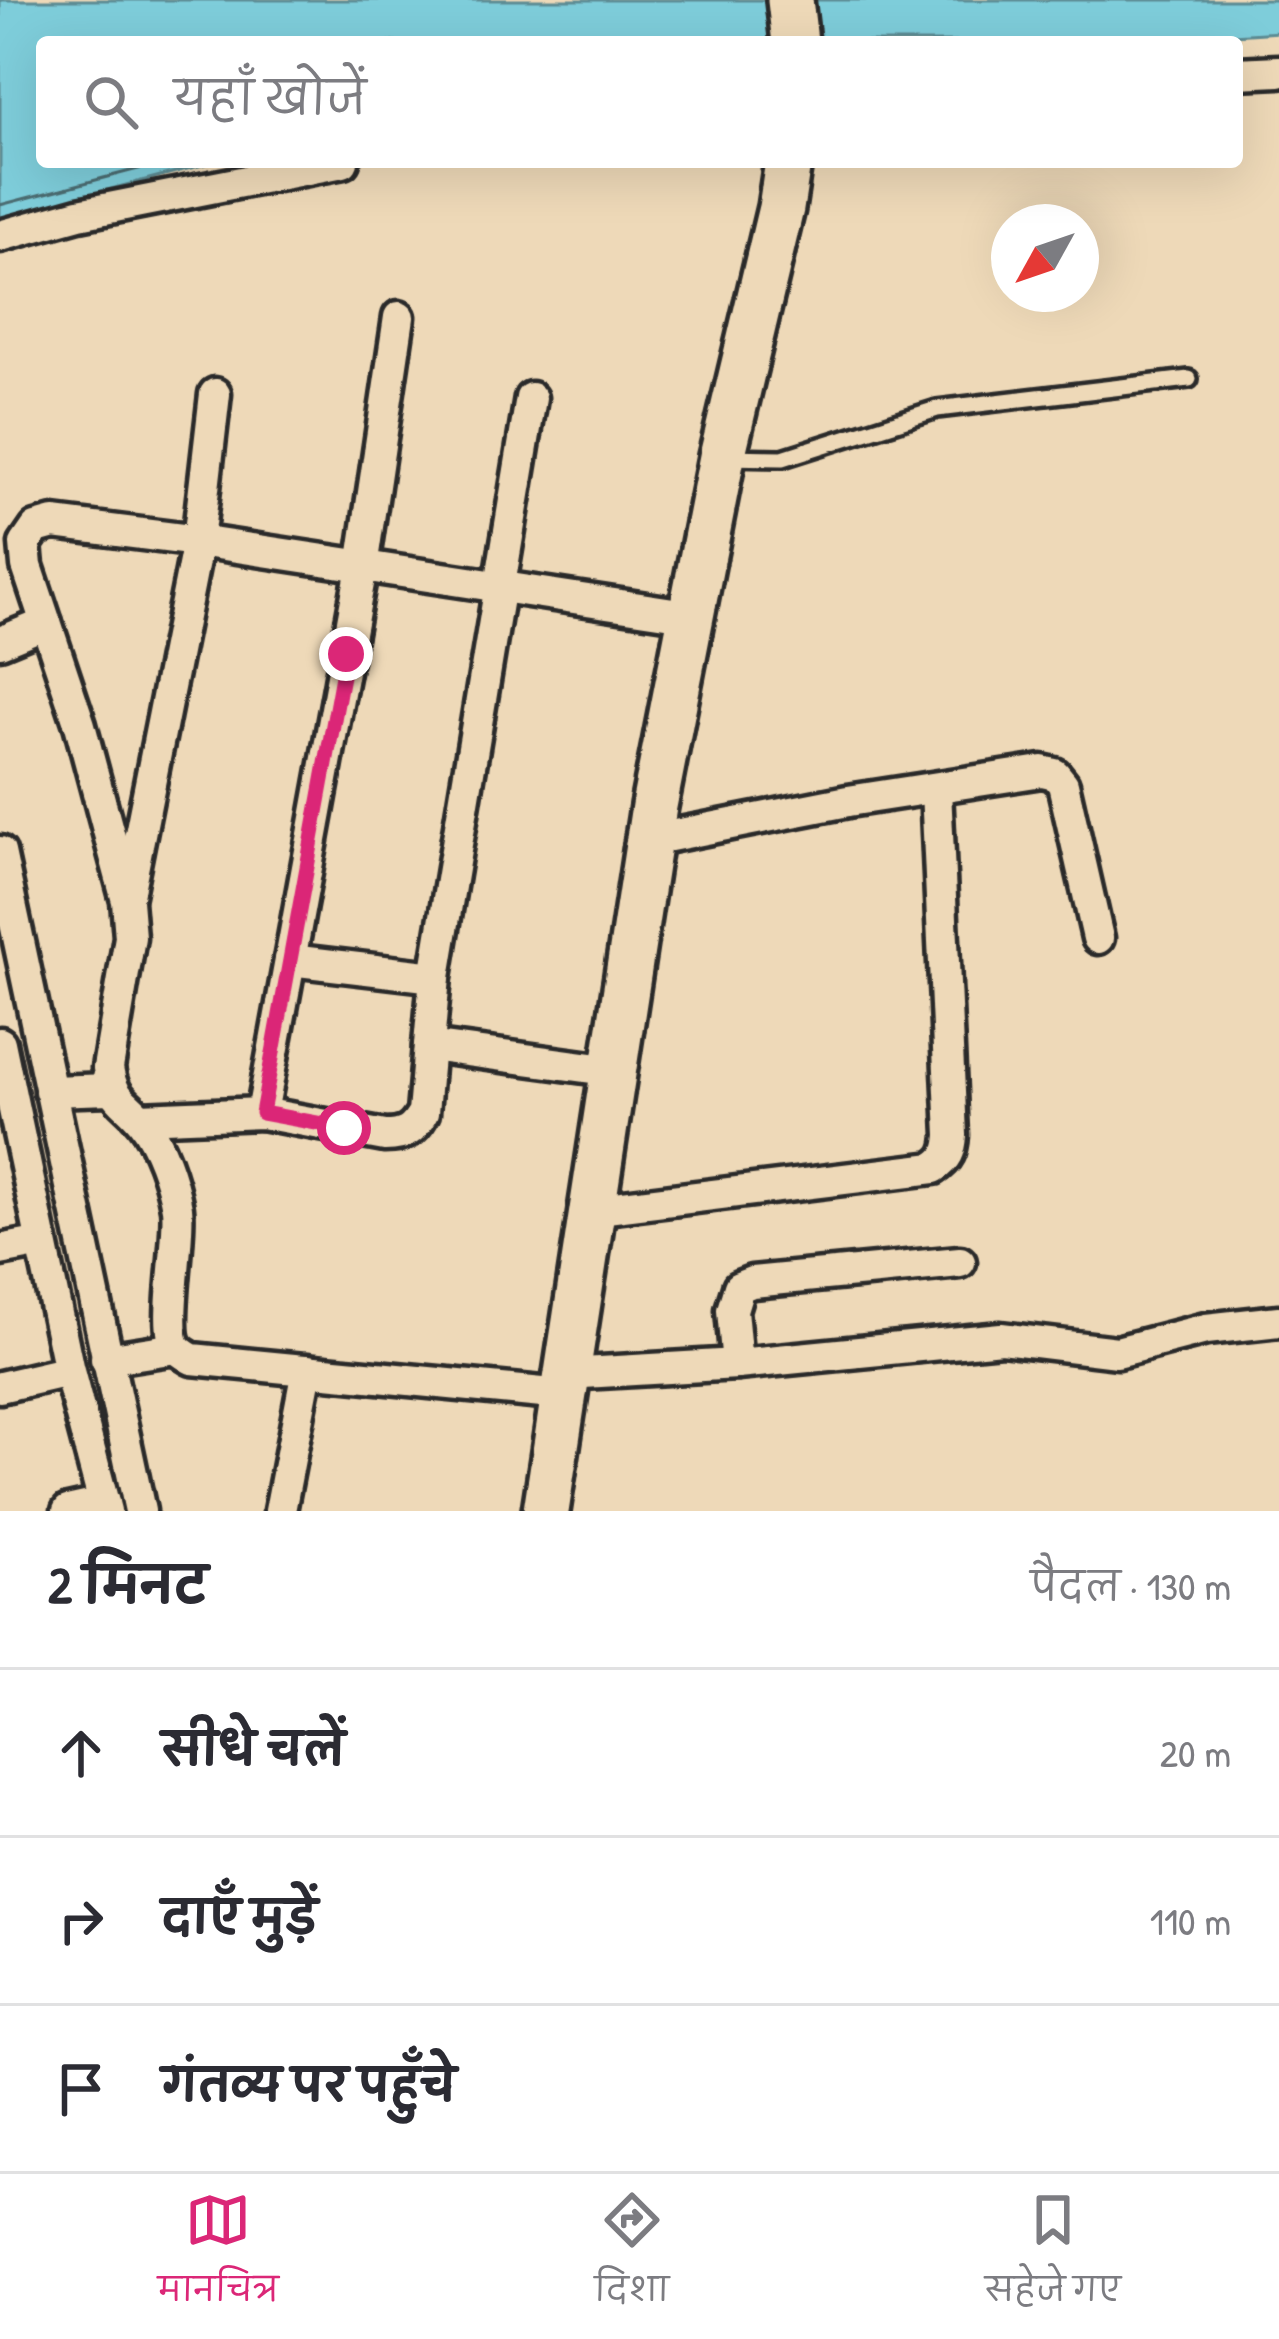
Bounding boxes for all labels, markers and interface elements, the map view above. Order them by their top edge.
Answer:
search box [36,36,1243,168]
text: यहाँ खोजें [174,67,366,128]
icon: search [78,69,144,135]
north arrow [991,204,1099,312]
route end [319,627,373,681]
route start [317,1101,371,1155]
text: 2 मिनट [48,1550,207,1619]
text: पैदल · 130 m [1030,1559,1231,1612]
text: सीधे चलें [162,1718,345,1779]
icon: ahead [48,1720,114,1786]
text: 20 m [1160,1726,1231,1779]
text: दाएँ मुड़ें [162,1886,317,1947]
icon: right [48,1888,114,1954]
text: 110 m [1150,1894,1231,1947]
text: गंतव्य पर पहुँचे [162,2054,456,2115]
icon: arrive [48,2056,114,2122]
tab: मानचित्र [158,2187,279,2326]
tab: दिशा [594,2187,669,2326]
tab: सहेजे गए [985,2187,1121,2326]

